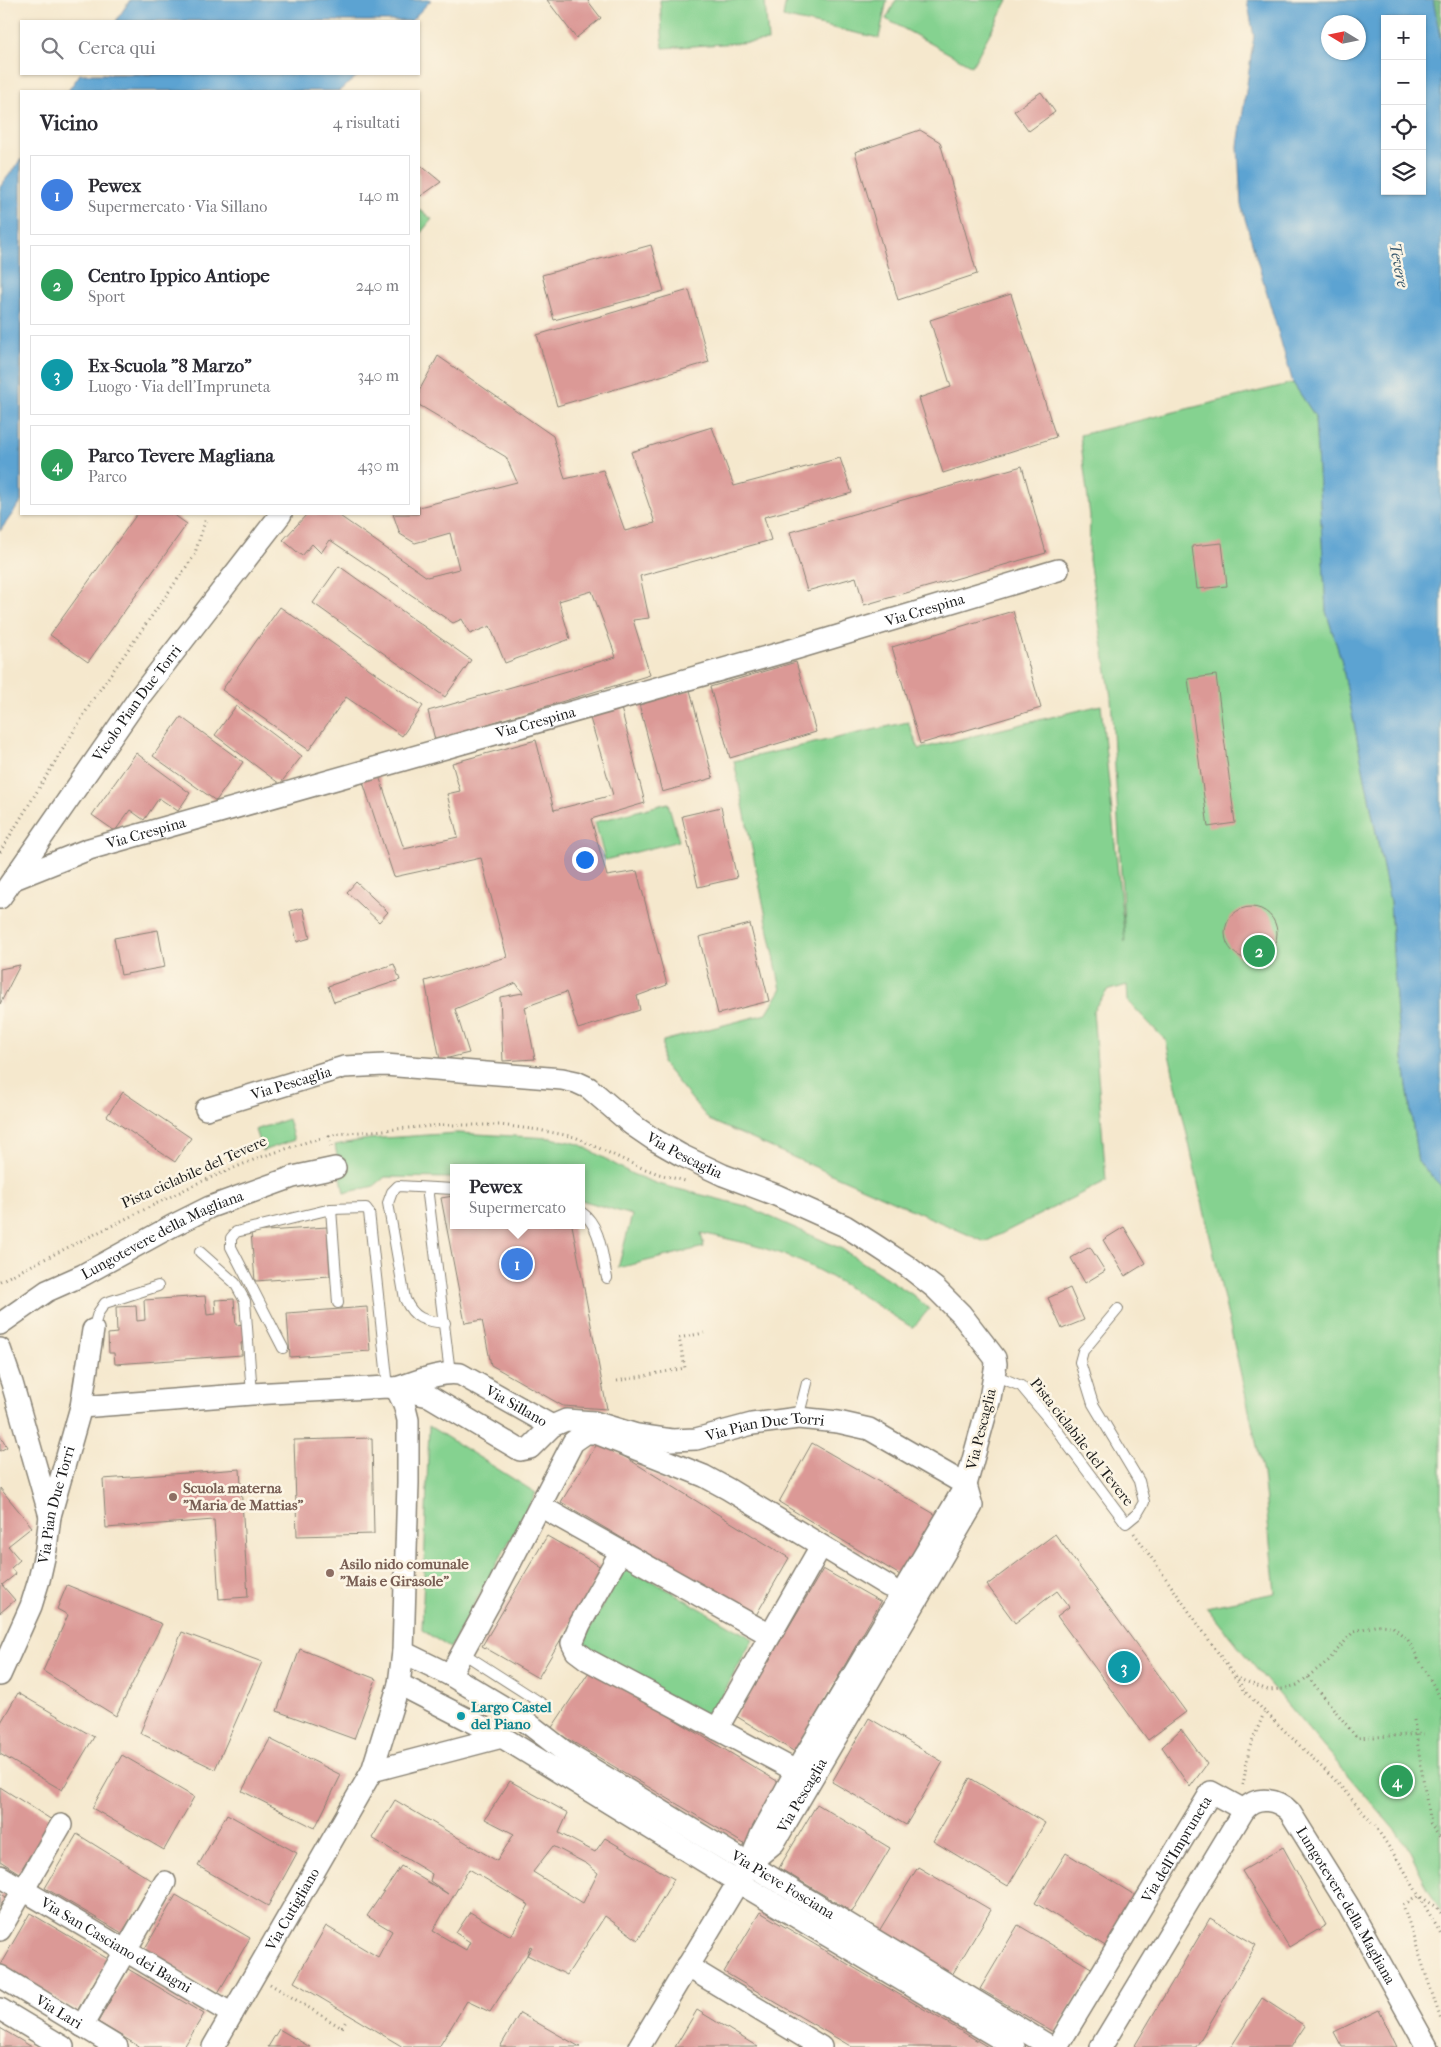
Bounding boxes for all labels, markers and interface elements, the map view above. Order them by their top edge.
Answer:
north arrow [1321,15,1366,60]
map controls [1381,15,1426,195]
button: + [1381,15,1426,60]
search box [20,20,420,75]
icon: search [38,34,66,62]
text: Cerca qui [78,37,156,59]
button: − [1381,60,1426,105]
button: locate [1381,105,1426,150]
text: Vicino [40,111,98,135]
text: 4 risultati [333,113,400,132]
button: layers [1381,150,1426,195]
text: Pewex [88,175,141,197]
text: 1 [54,186,60,205]
text: 140 m [358,186,399,205]
text: Supermercato · Via Sillano [88,197,267,216]
water label: Tevere [1385,241,1413,290]
text: Centro Ippico Antiope [88,265,270,287]
text: 2 [53,276,61,295]
text: 240 m [356,276,399,295]
text: Sport [88,287,126,306]
text: Ex-Scuola "8 Marzo" [88,355,252,377]
text: 3 [54,366,60,385]
text: 340 m [357,366,399,385]
text: Luogo · Via dell'Impruneta [88,377,270,396]
text: Parco Tevere Magliana [88,445,274,467]
text: 4 [52,456,62,475]
text: 430 m [357,456,399,475]
text: Parco [88,467,127,486]
street label: Via Crespina [882,589,967,631]
street label: Vicolo Pian Due Torri [88,641,185,766]
street label: Via Crespina [493,702,578,742]
street label: Via Crespina [103,813,189,853]
your location [572,847,598,873]
pin: 2 [1243,932,1275,970]
street label: Via Pescaglia [248,1062,335,1104]
street label: Via Pescaglia [642,1128,726,1183]
street label: Pista ciclabile del Tevere [118,1132,270,1212]
popup [450,1164,585,1229]
text: Pewex [469,1176,522,1198]
street label: Lungotevere della Magliana [78,1186,247,1283]
text: Supermercato [469,1198,566,1217]
pin: 1 [501,1245,533,1283]
street label: Pista ciclabile del Tevere [1026,1374,1138,1510]
street label: Via Sillano [482,1381,551,1431]
street label: Via Pescaglia [962,1385,1000,1472]
street label: Via Pian Due Torri [703,1409,826,1445]
street label: Via Pian Due Torri [34,1443,79,1567]
place label: Scuola materna "Maria de Mattias" [183,1479,304,1514]
marker: Scuola materna "Maria de Mattias" [167,1491,179,1503]
place label: Asilo nido comunale "Mais e Girasole" [339,1555,469,1590]
marker: Asilo nido comunale "Mais e Girasole" [324,1567,336,1579]
pin: 3 [1108,1648,1140,1686]
place label: Largo Castel del Piano [471,1698,552,1733]
marker: Largo Castel del Piano [455,1710,467,1722]
street label: Via Pescaglia [773,1754,831,1837]
pin: 4 [1381,1762,1413,1800]
street label: Via dell'Impruneta [1137,1792,1216,1907]
street label: Lungotevere della Magliana [1292,1823,1400,1988]
street label: Via Pieve Fosciana [727,1846,839,1923]
street label: Via Cutigliano [261,1864,323,1955]
street label: Via San Casciano dei Bagni [37,1893,195,1997]
street label: Via Lari [32,1990,86,2033]

